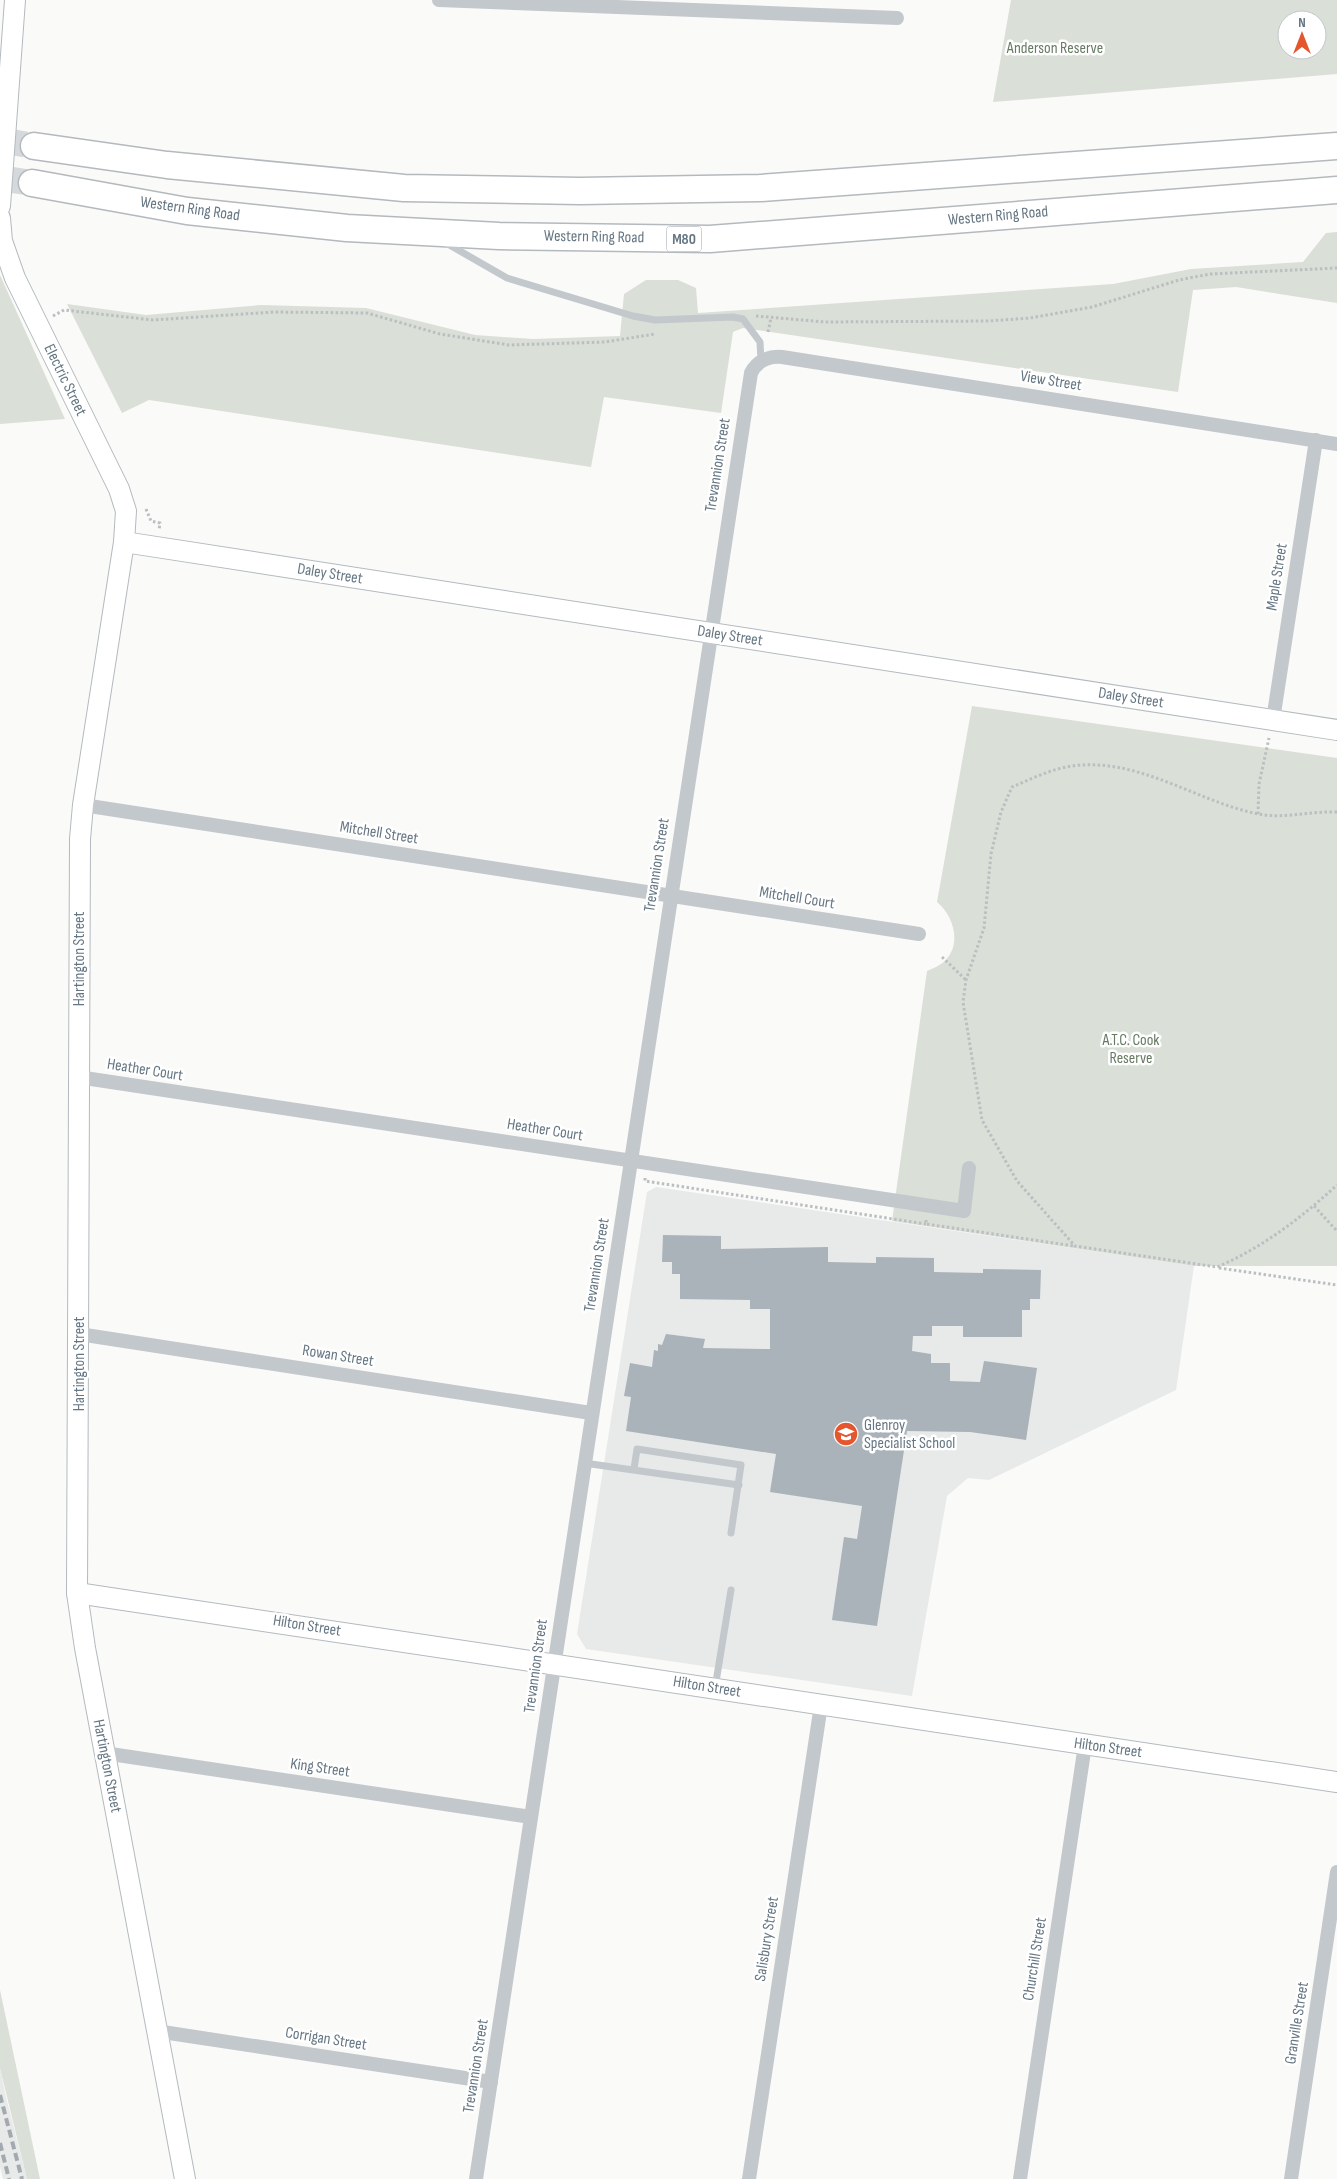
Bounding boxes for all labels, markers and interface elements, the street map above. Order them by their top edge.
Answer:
north arrow [1277,10,1327,60]
text: N [1298,14,1306,31]
park label: Anderson Reserve [1006,39,1103,58]
street label: Western Ring Road [139,193,241,225]
street label: Western Ring Road [947,202,1049,230]
road number: M80 [666,226,702,252]
street label: Western Ring Road [544,227,644,247]
street label: Electric Street [39,341,91,419]
street label: View Street [1019,367,1083,395]
street label: Trevannion Street [701,417,735,513]
street label: Maple Street [1262,542,1292,612]
street label: Daley Street [296,559,364,589]
street label: Daley Street [696,621,764,651]
street label: Daley Street [1097,683,1165,713]
street label: Mitchell Street [338,817,420,849]
street label: Trevannion Street [640,817,674,913]
street label: Mitchell Court [758,883,836,913]
street label: Hartington Street [70,912,89,1006]
park label: A.T.C. Cook Reserve [1102,1031,1159,1068]
street label: Heather Court [106,1055,184,1085]
street label: Heather Court [506,1115,584,1145]
street label: Trevannion Street [580,1217,614,1313]
street label: Hartington Street [70,1317,89,1411]
street label: Rowan Street [301,1341,375,1371]
place label: Glenroy Specialist School [864,1416,955,1453]
school or university icon: Glenroy Specialist School [833,1421,859,1447]
street label: Hilton Street [272,1611,342,1641]
street label: Trevannion Street [520,1618,552,1714]
street label: Hilton Street [672,1672,742,1702]
street label: Hartington Street [89,1718,125,1814]
street label: Hilton Street [1073,1734,1143,1762]
street label: King Street [289,1754,351,1782]
street label: Salisbury Street [751,1895,783,1983]
street label: Churchill Street [1019,1916,1051,2002]
street label: Granville Street [1281,1980,1313,2066]
street label: Trevannion Street [459,2018,493,2114]
street label: Corrigan Street [284,2023,368,2055]

